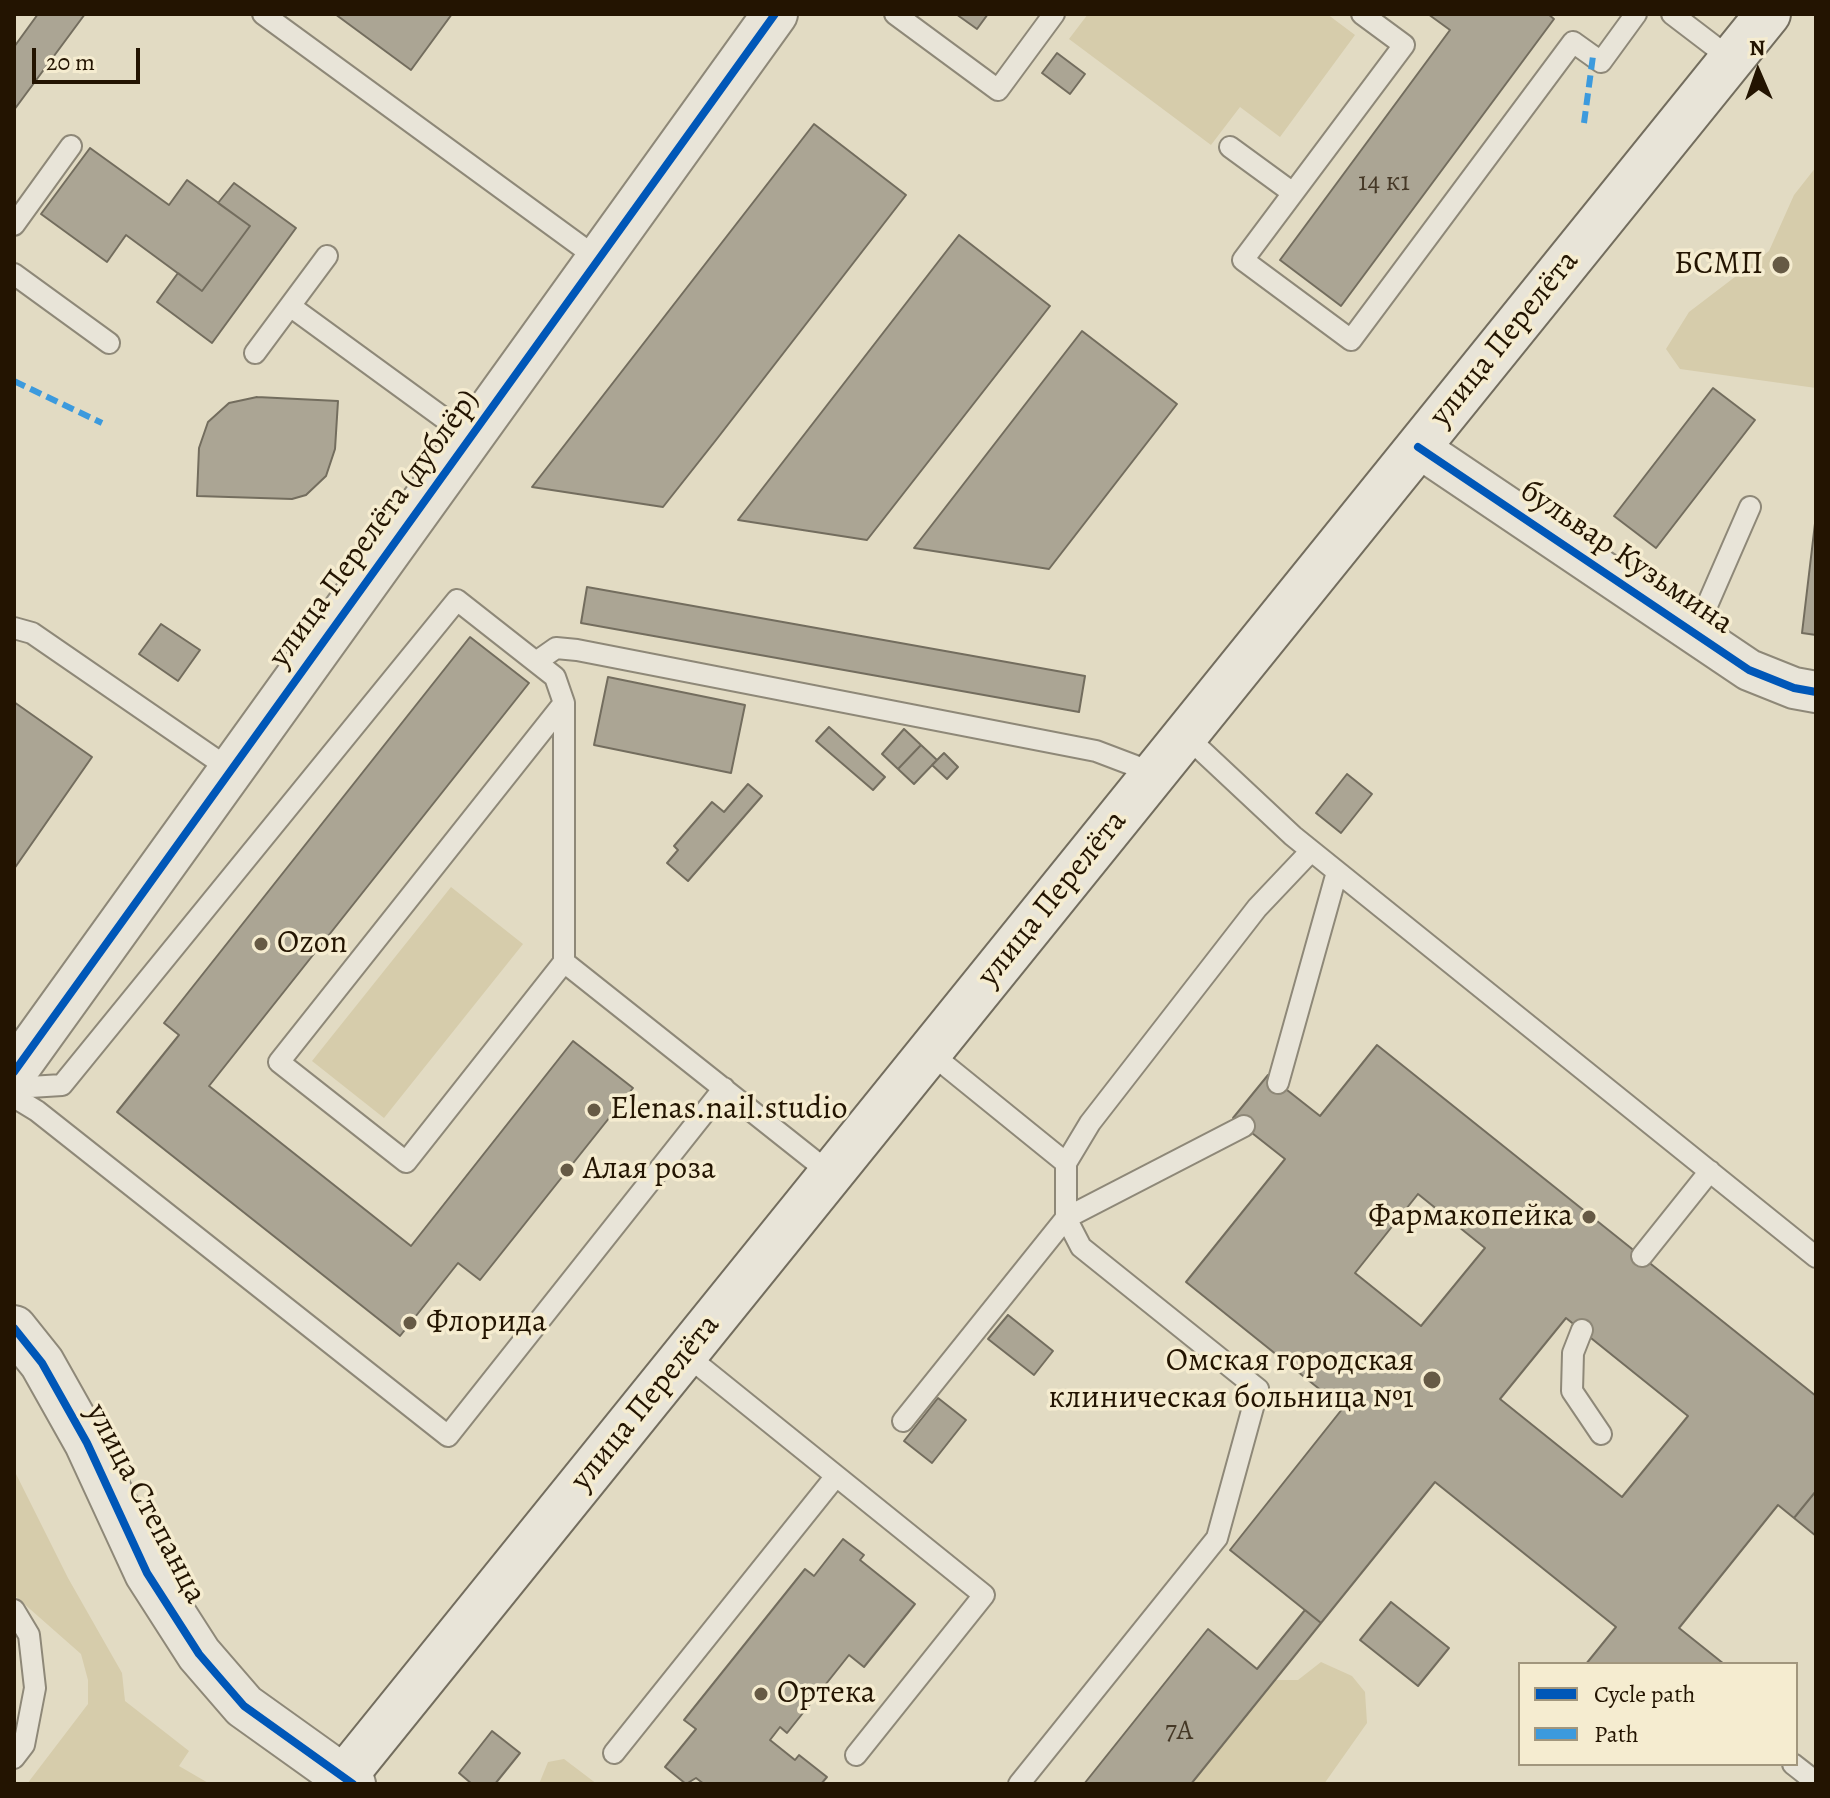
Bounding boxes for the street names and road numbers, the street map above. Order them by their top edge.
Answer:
street label: улица Перелёта [1422,243,1588,435]
street label: улица Перелёта (дублёр) [261,383,489,675]
street label: бульвар Кузьмина [1512,472,1740,644]
street label: улица Перелёта [970,803,1136,995]
street label: улица Перелёта [563,1307,729,1499]
street label: улица Степанца [76,1397,214,1611]

